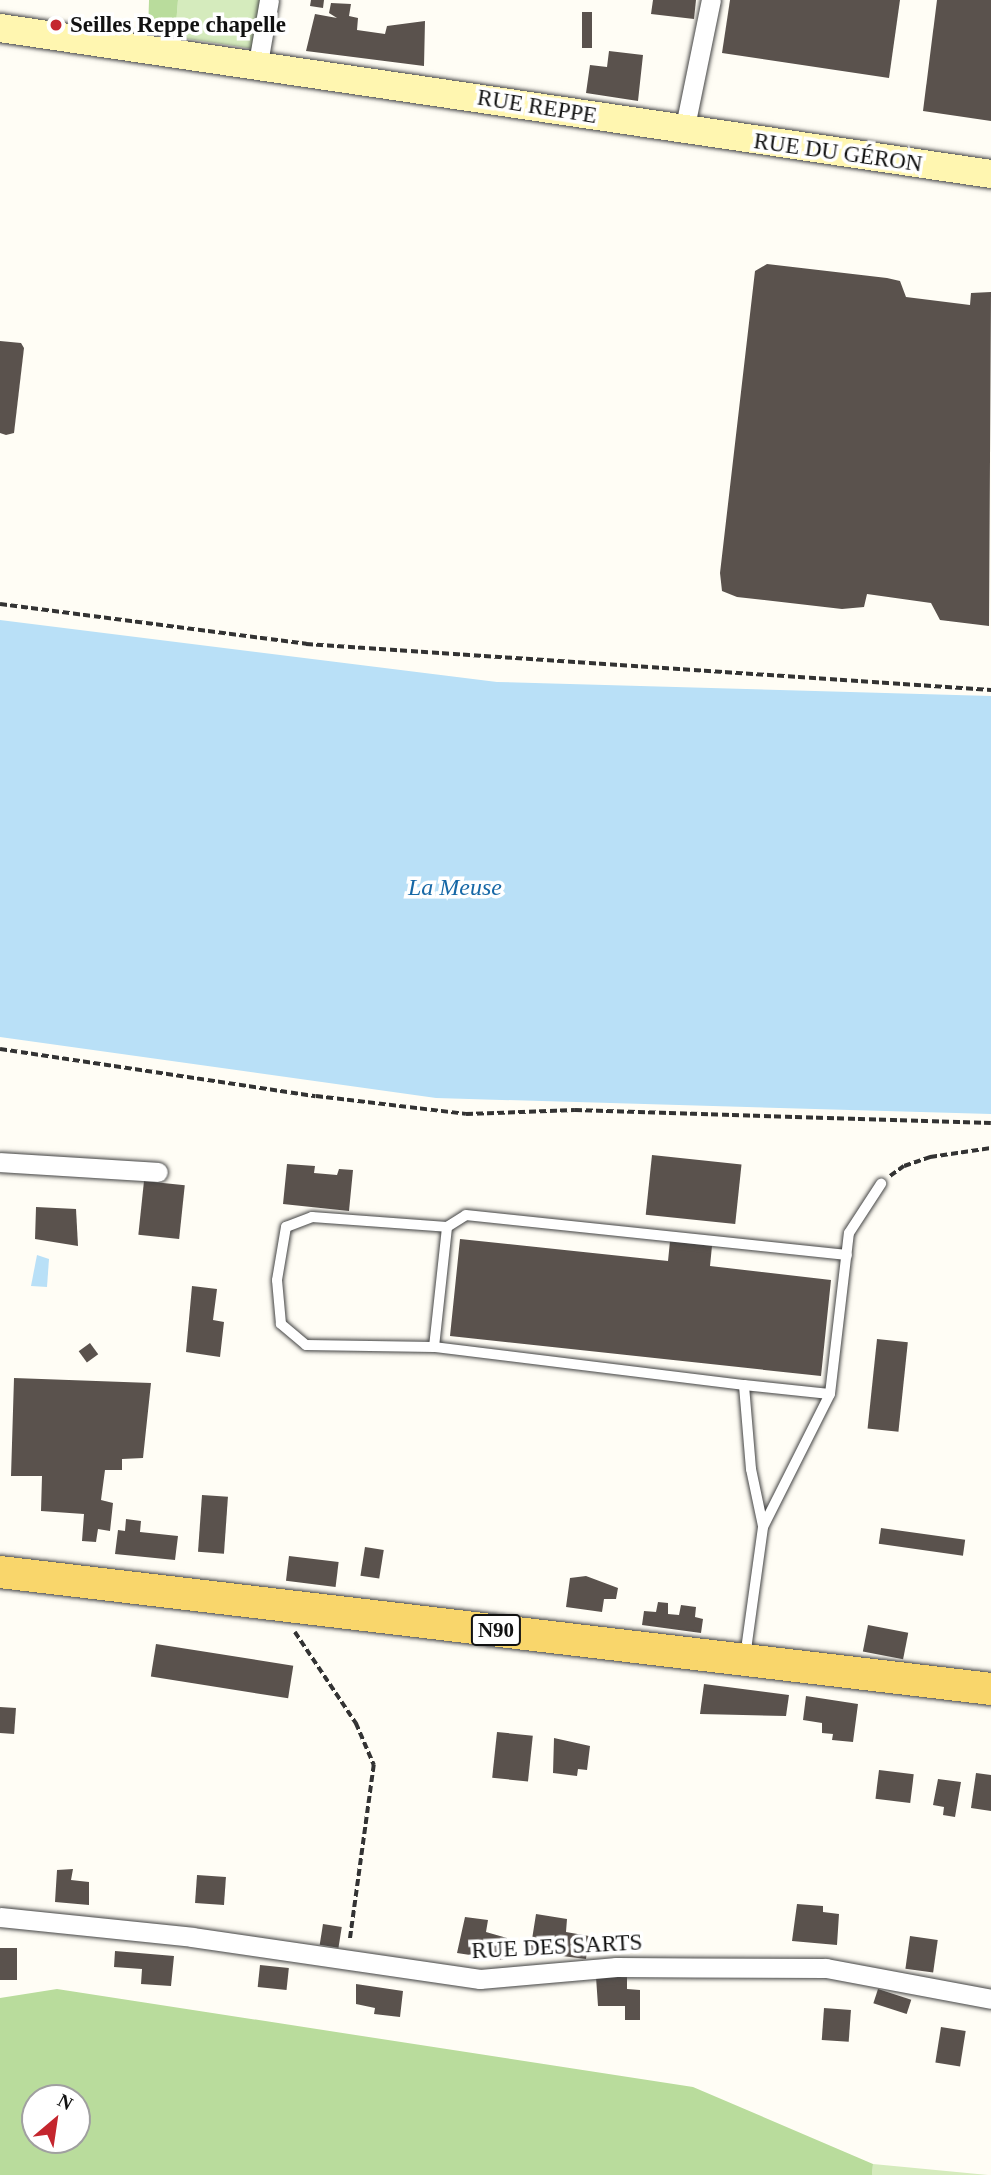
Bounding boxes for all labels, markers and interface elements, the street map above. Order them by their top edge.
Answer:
place label: Seilles Reppe chapelle [70,11,286,39]
marker: Seilles Reppe chapelle [48,17,64,33]
street label: RUE REPPE [475,84,599,130]
street label: RUE DU GÉRON [752,128,924,178]
water label: La Meuse [408,874,502,902]
road number: N90 [470,1612,522,1648]
street label: RUE DES SARTS [471,1929,643,1965]
north arrow [21,2084,91,2154]
text: N [54,2089,77,2114]

